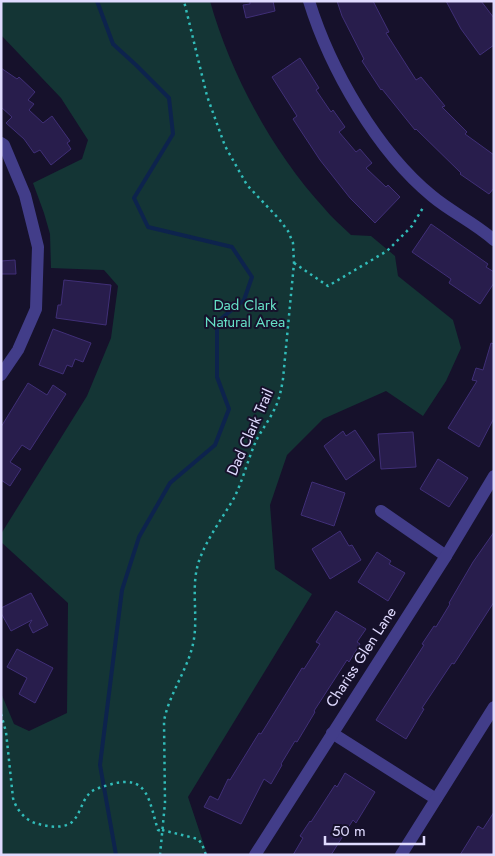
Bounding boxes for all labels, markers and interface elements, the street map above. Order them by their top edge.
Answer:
park label: Dad Clark Natural Area [205,294,285,333]
street label: Dad Clark Trail [221,385,279,479]
street label: Chariss Glen Lane [320,602,402,712]
scale bar [325,814,424,846]
text: 50 m [332,820,366,842]

